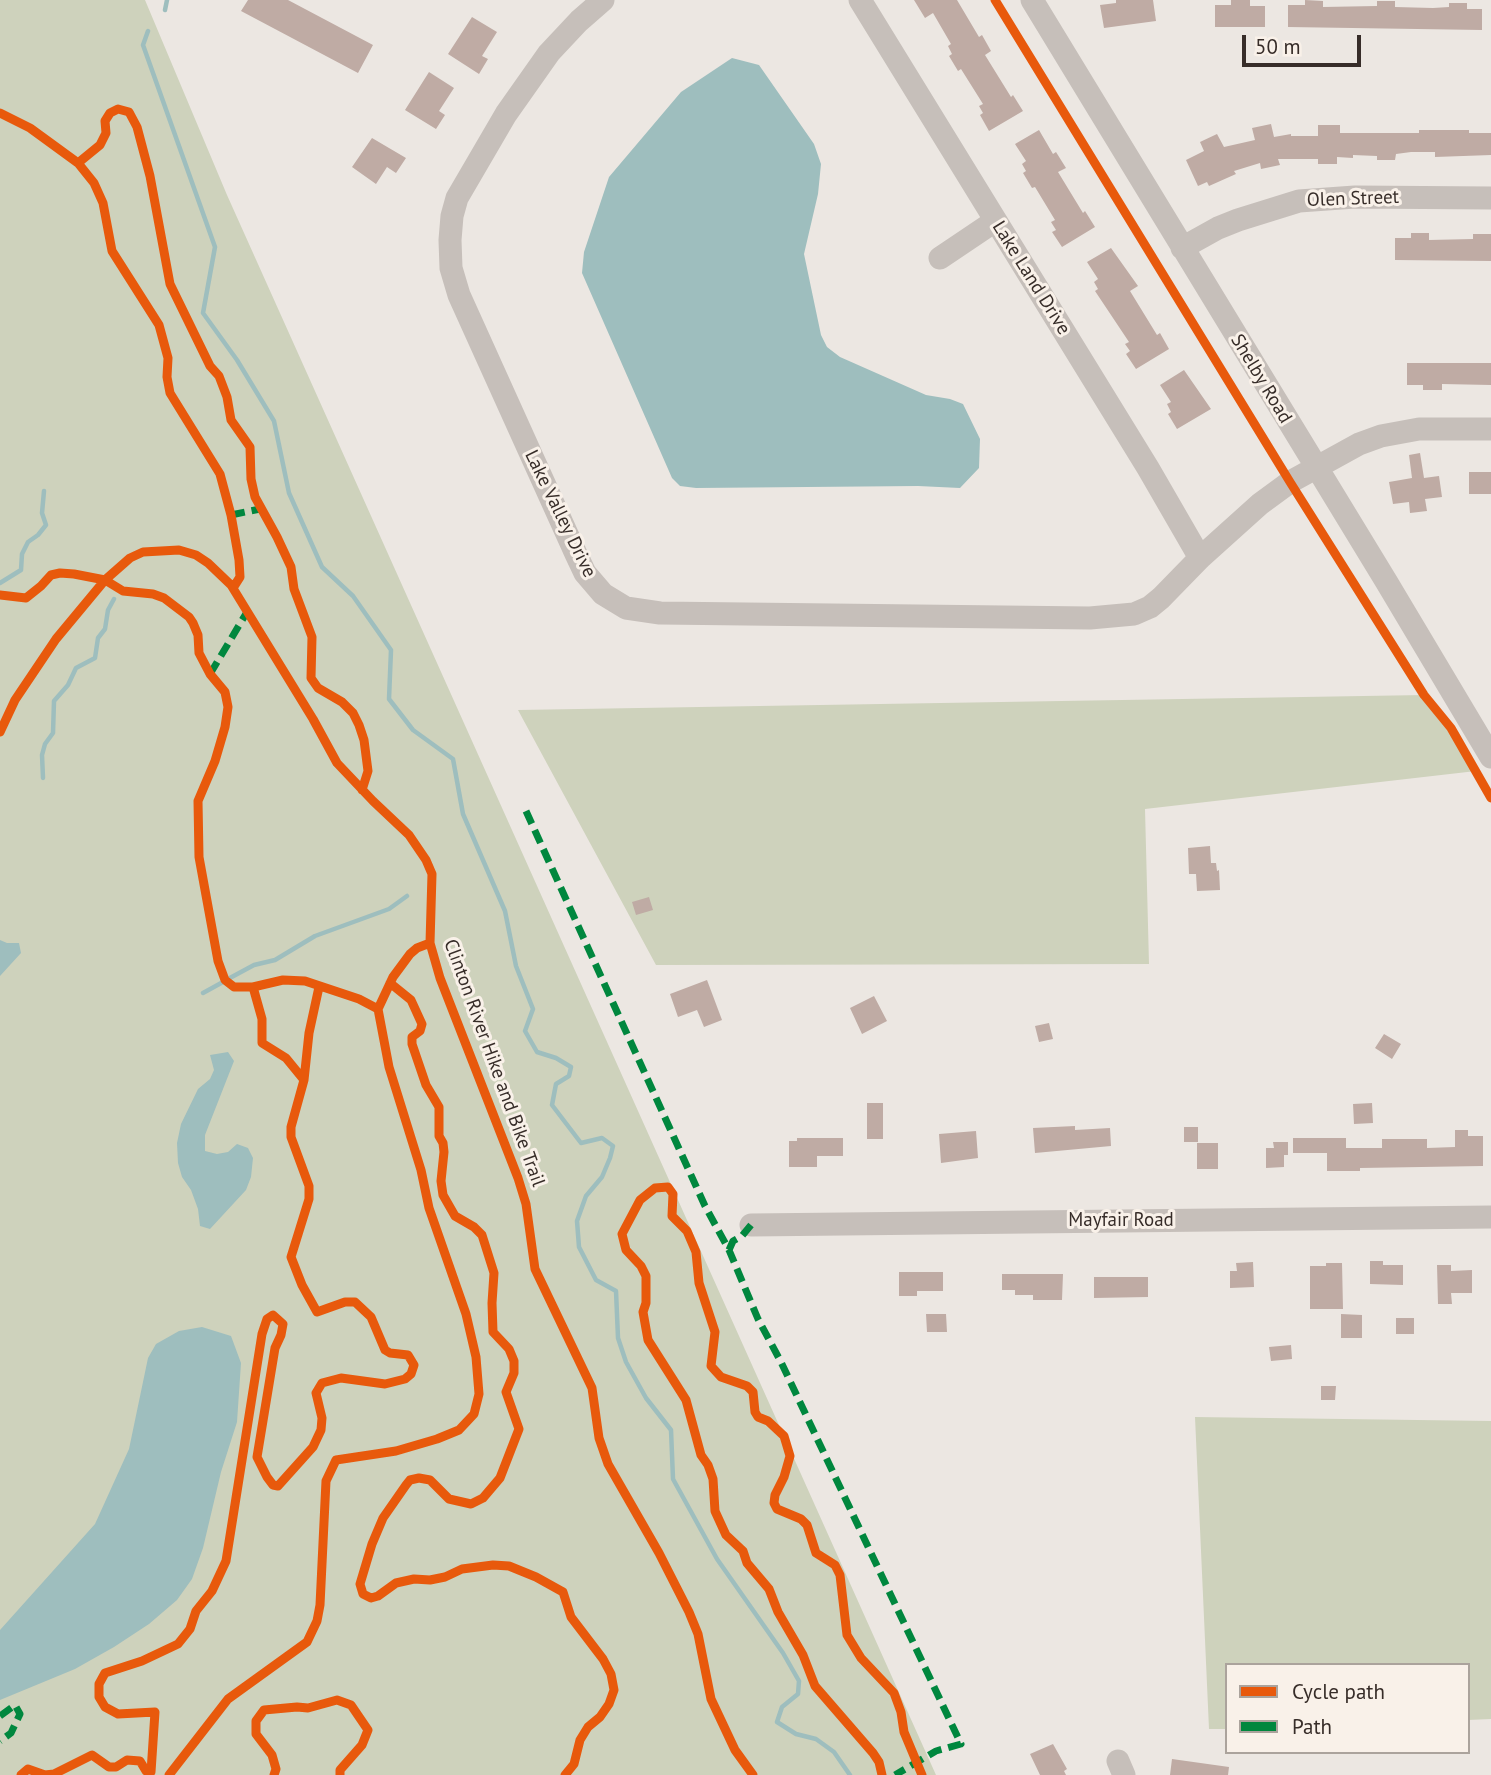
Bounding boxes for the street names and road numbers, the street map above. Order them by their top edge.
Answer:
street label: Olen Street [1307,186,1399,212]
street label: Lake Land Drive [987,217,1075,339]
street label: Shelby Road [1226,330,1296,428]
street label: Lake Valley Drive [519,447,601,581]
street label: Clinton River Hike and Bike Trail [439,936,549,1190]
street label: Mayfair Road [1068,1210,1174,1232]

